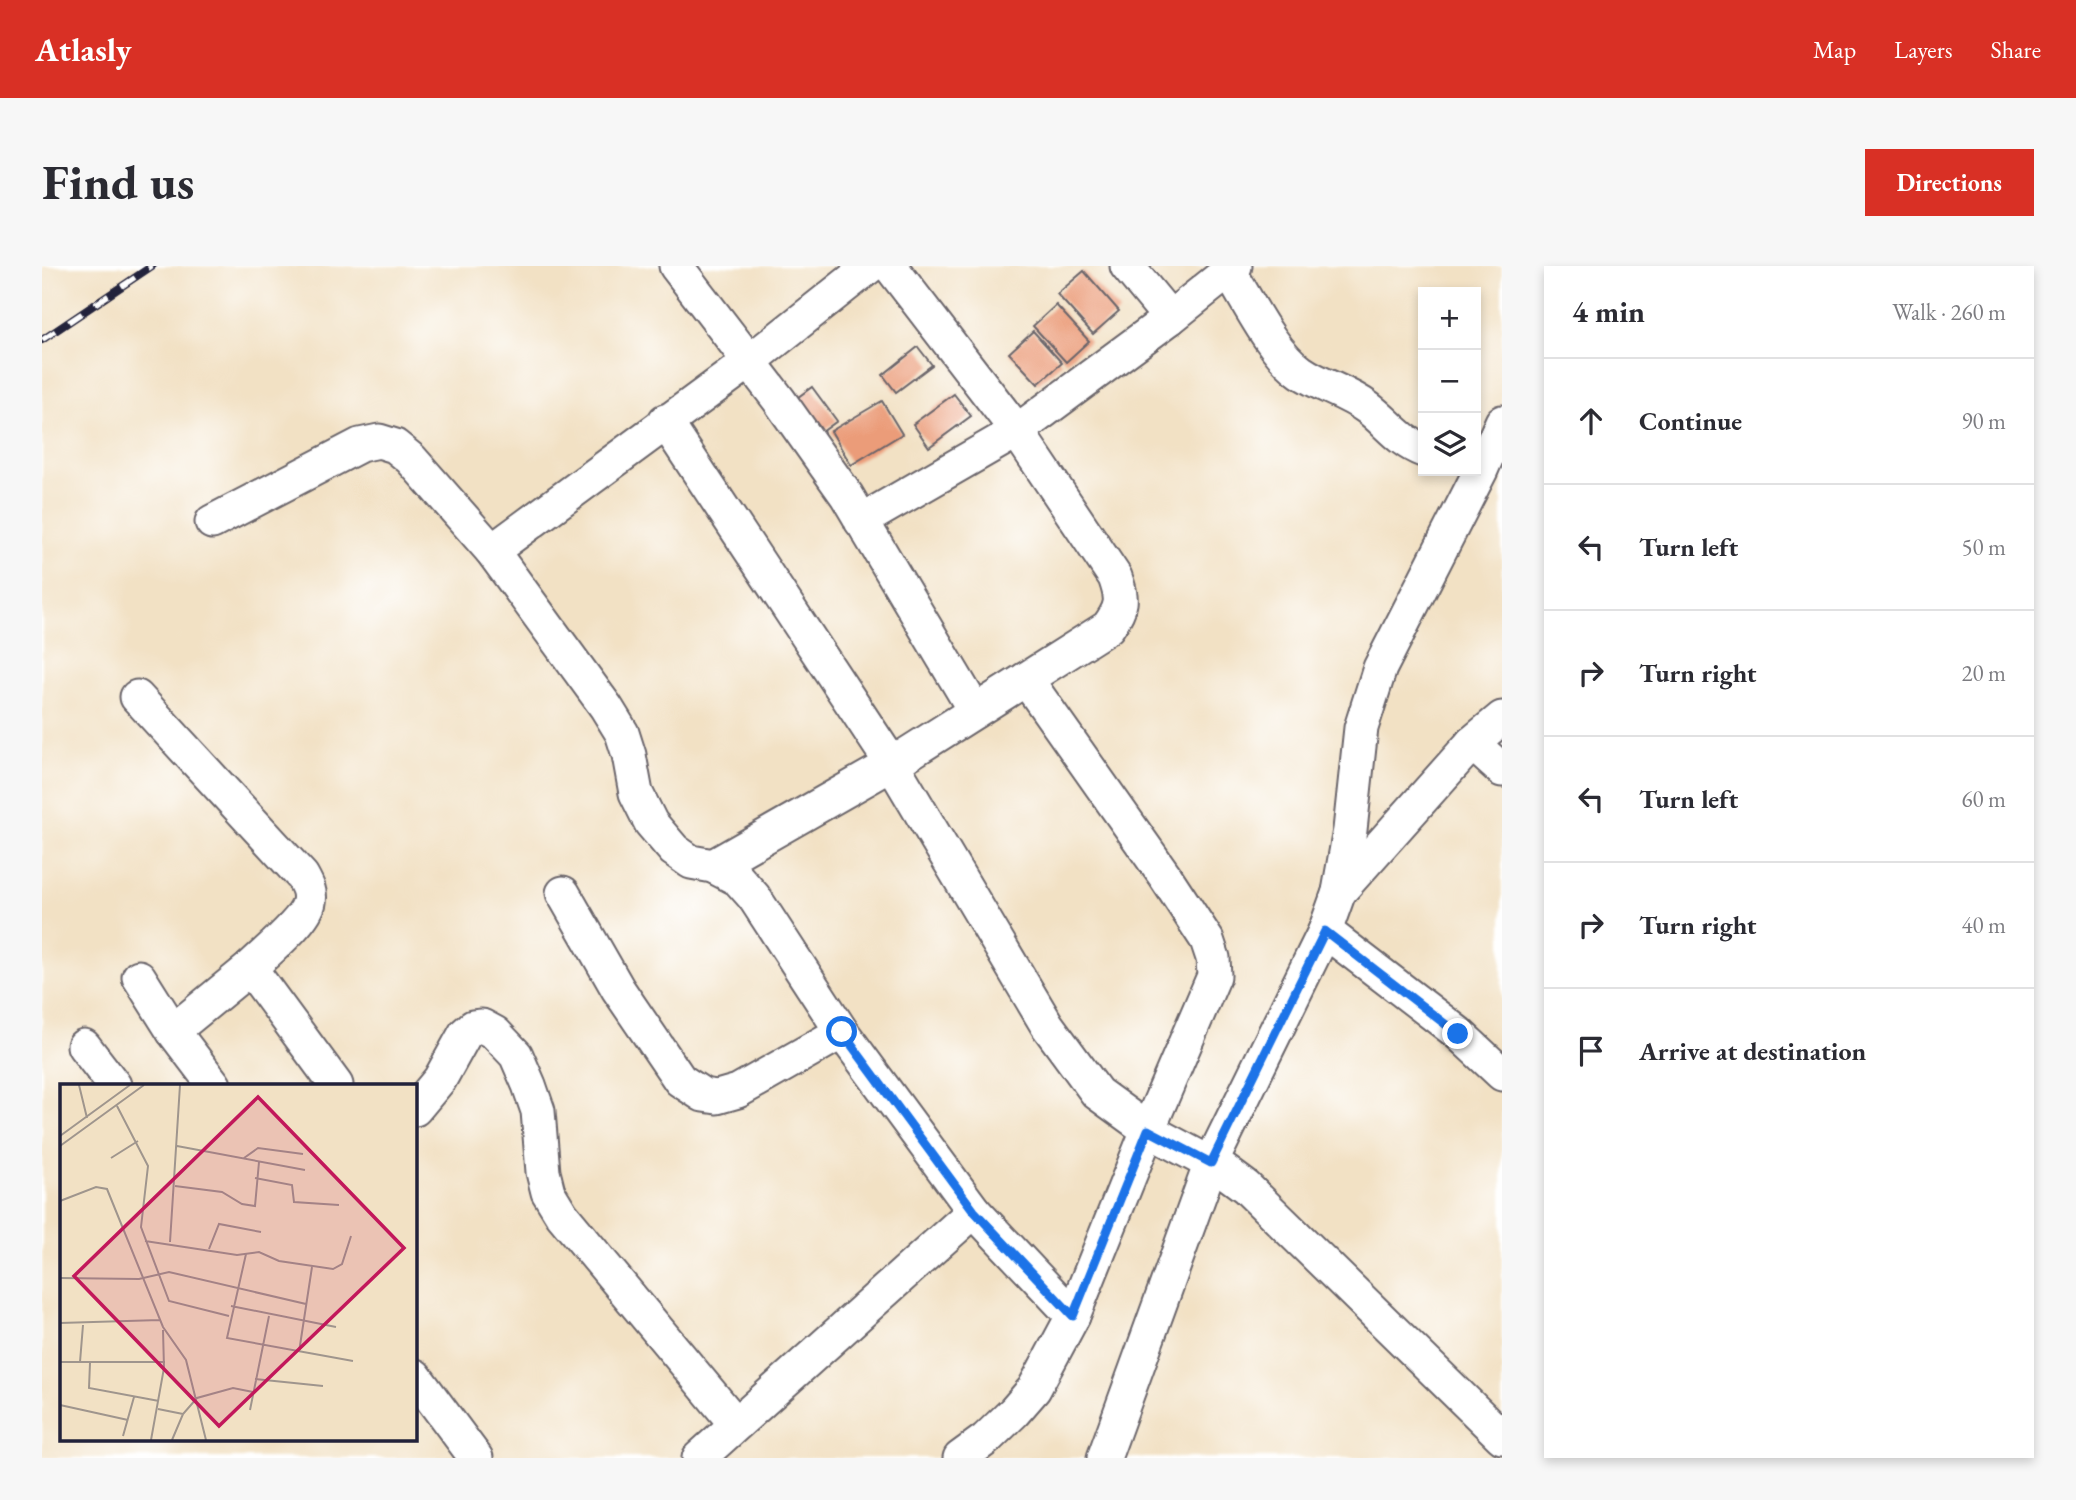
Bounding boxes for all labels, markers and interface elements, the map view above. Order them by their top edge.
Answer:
text: Atlasly [35,28,132,71]
text: Map [1813,34,1856,65]
text: Layers [1894,34,1953,65]
text: Share [1991,34,2041,65]
button: Directions [1865,149,2034,216]
text: Find us [42,150,194,214]
map controls [1418,287,1481,476]
button: + [1418,287,1481,350]
text: 4 min [1572,292,1645,331]
text: Walk · 260 m [1892,297,2006,327]
button: − [1418,350,1481,413]
icon: ahead [1572,402,1610,440]
text: Continue [1639,404,1742,438]
text: 90 m [1961,406,2006,436]
button: layers [1418,413,1481,476]
icon: left [1572,528,1610,566]
text: Turn left [1639,530,1738,564]
text: 50 m [1961,532,2006,562]
icon: right [1572,654,1610,692]
text: Turn right [1639,656,1757,690]
text: 20 m [1961,658,2006,688]
icon: left [1572,780,1610,818]
text: Turn left [1639,782,1738,816]
text: 60 m [1961,784,2006,814]
icon: right [1572,906,1610,944]
text: Turn right [1639,908,1757,942]
text: 40 m [1961,910,2006,940]
route start [826,1016,857,1047]
route end [1442,1018,1473,1049]
icon: arrive [1572,1032,1610,1070]
text: Arrive at destination [1639,1034,1866,1068]
inset map [60,1084,416,1440]

